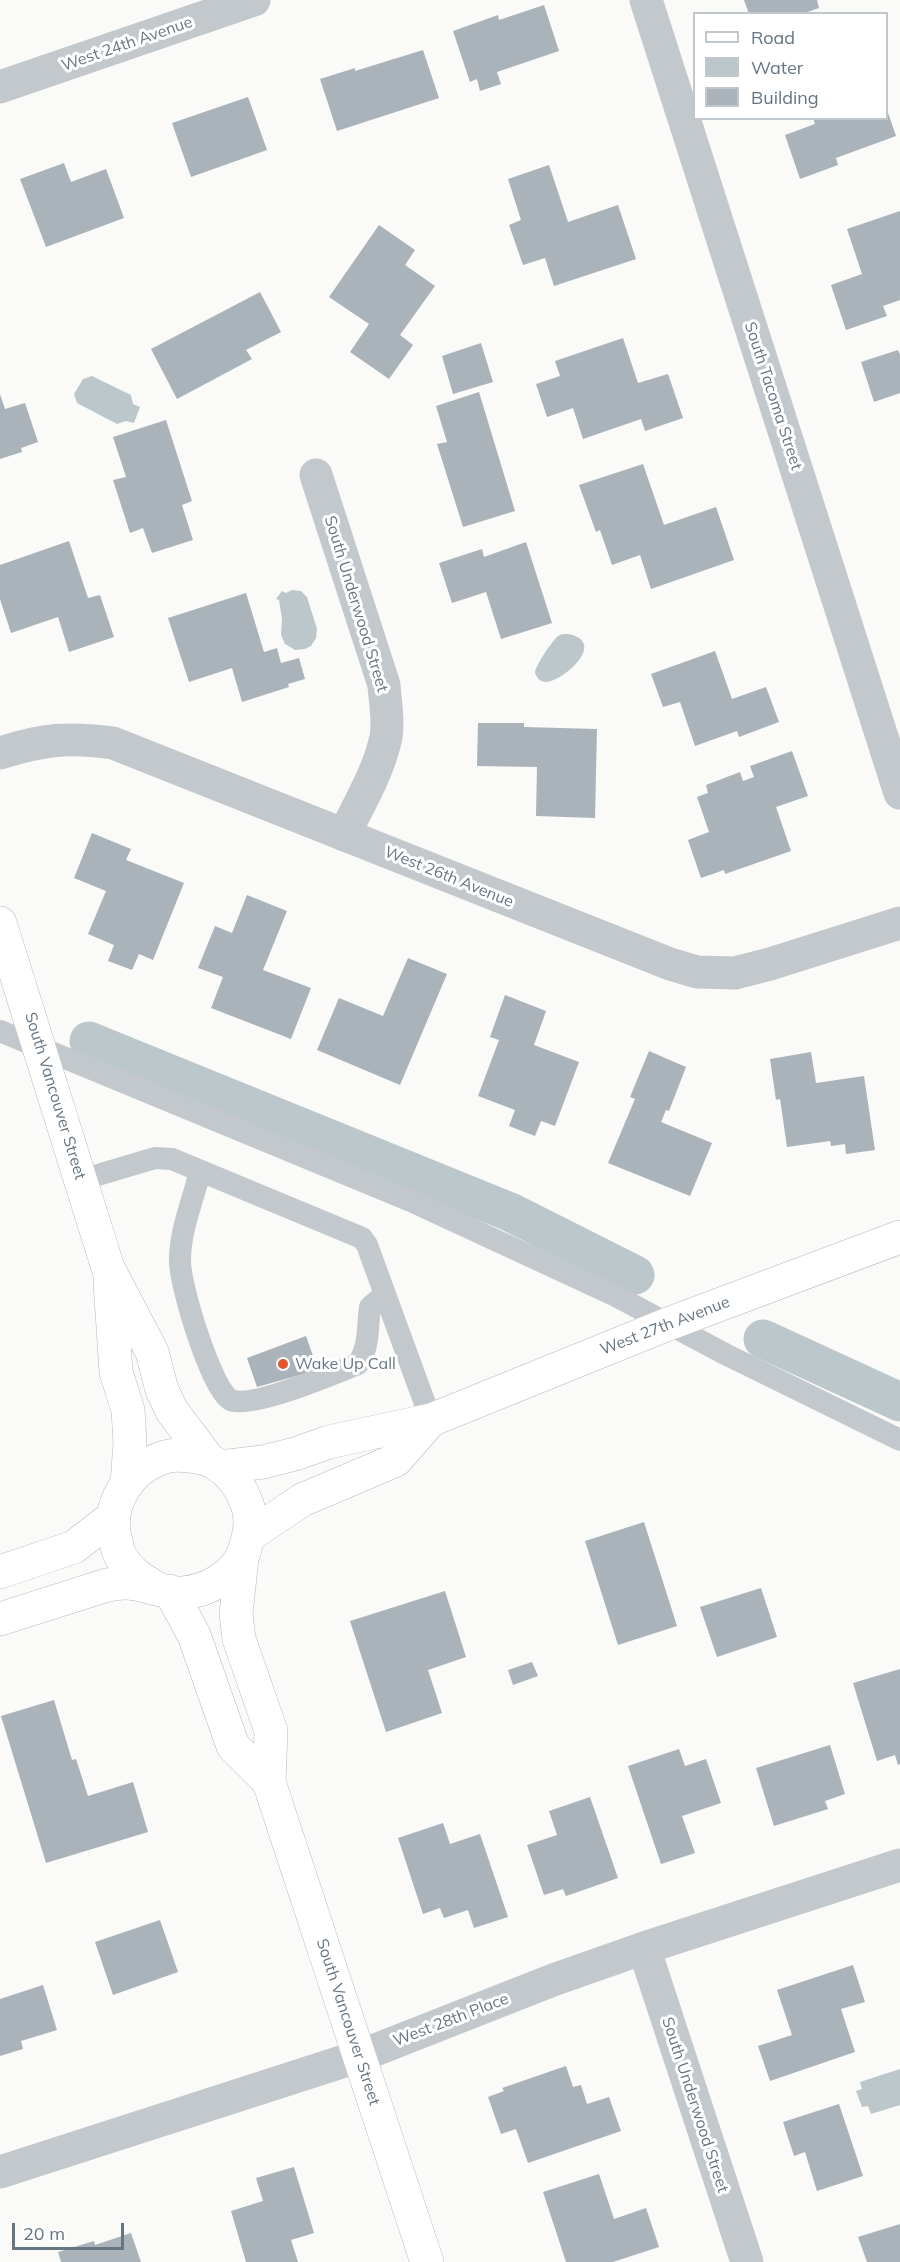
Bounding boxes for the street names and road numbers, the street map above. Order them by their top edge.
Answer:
street label: West 24th Avenue [59,13,195,75]
street label: South Tacoma Street [740,320,806,472]
street label: South Underwood Street [320,514,392,694]
street label: West 26th Avenue [382,842,516,912]
street label: South Vancouver Street [20,1010,90,1182]
street label: West 27th Avenue [597,1292,733,1360]
street label: South Vancouver Street [312,1936,384,2108]
street label: West 28th Place [391,1989,511,2051]
street label: South Underwood Street [658,2015,732,2195]

